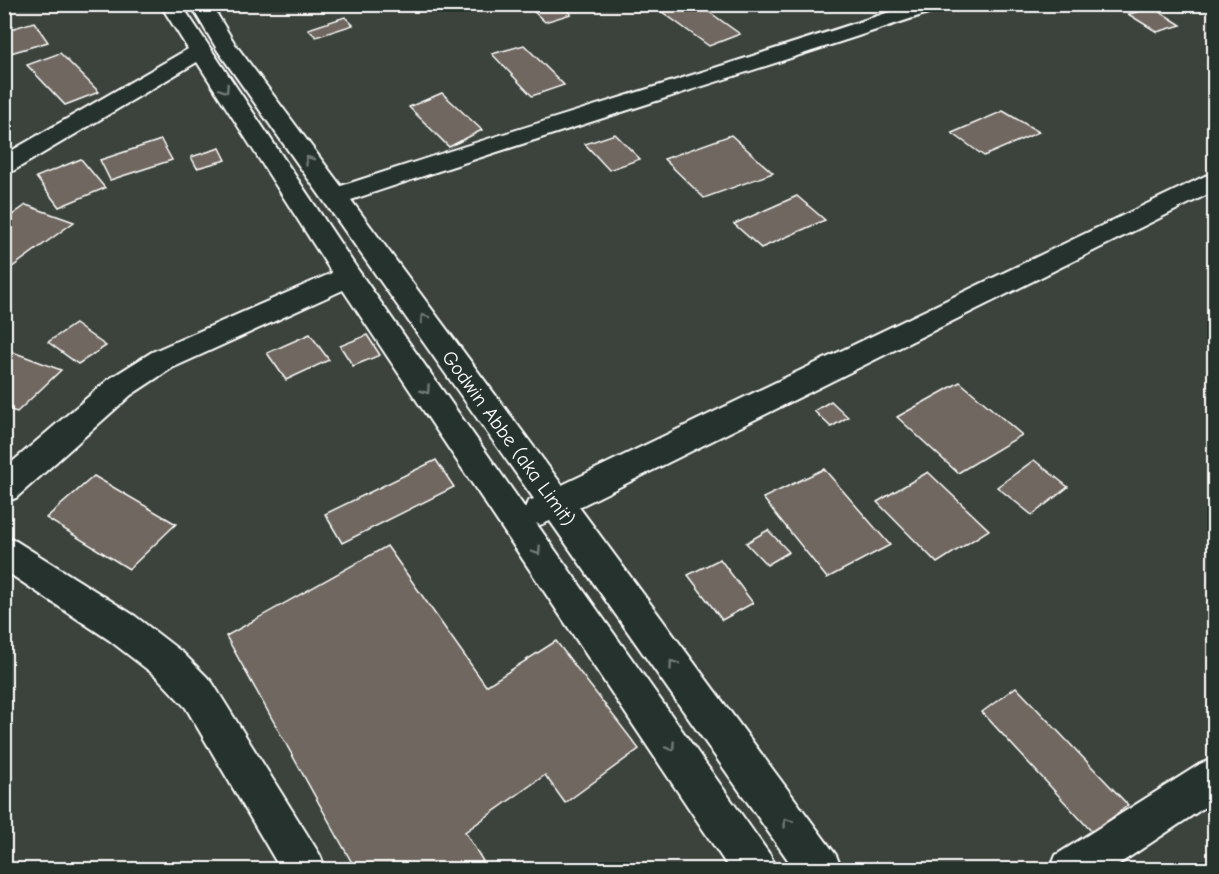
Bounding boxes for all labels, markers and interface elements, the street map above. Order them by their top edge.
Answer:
one-way arrow [217,82,228,93]
one-way arrow [306,156,317,167]
one-way arrow [420,314,431,325]
street label: Godwin Abbe (aka Limit) [437,346,580,530]
one-way arrow [419,384,430,395]
one-way arrow [530,544,541,555]
one-way arrow [669,659,680,670]
one-way arrow [664,740,675,751]
one-way arrow [783,818,794,829]

